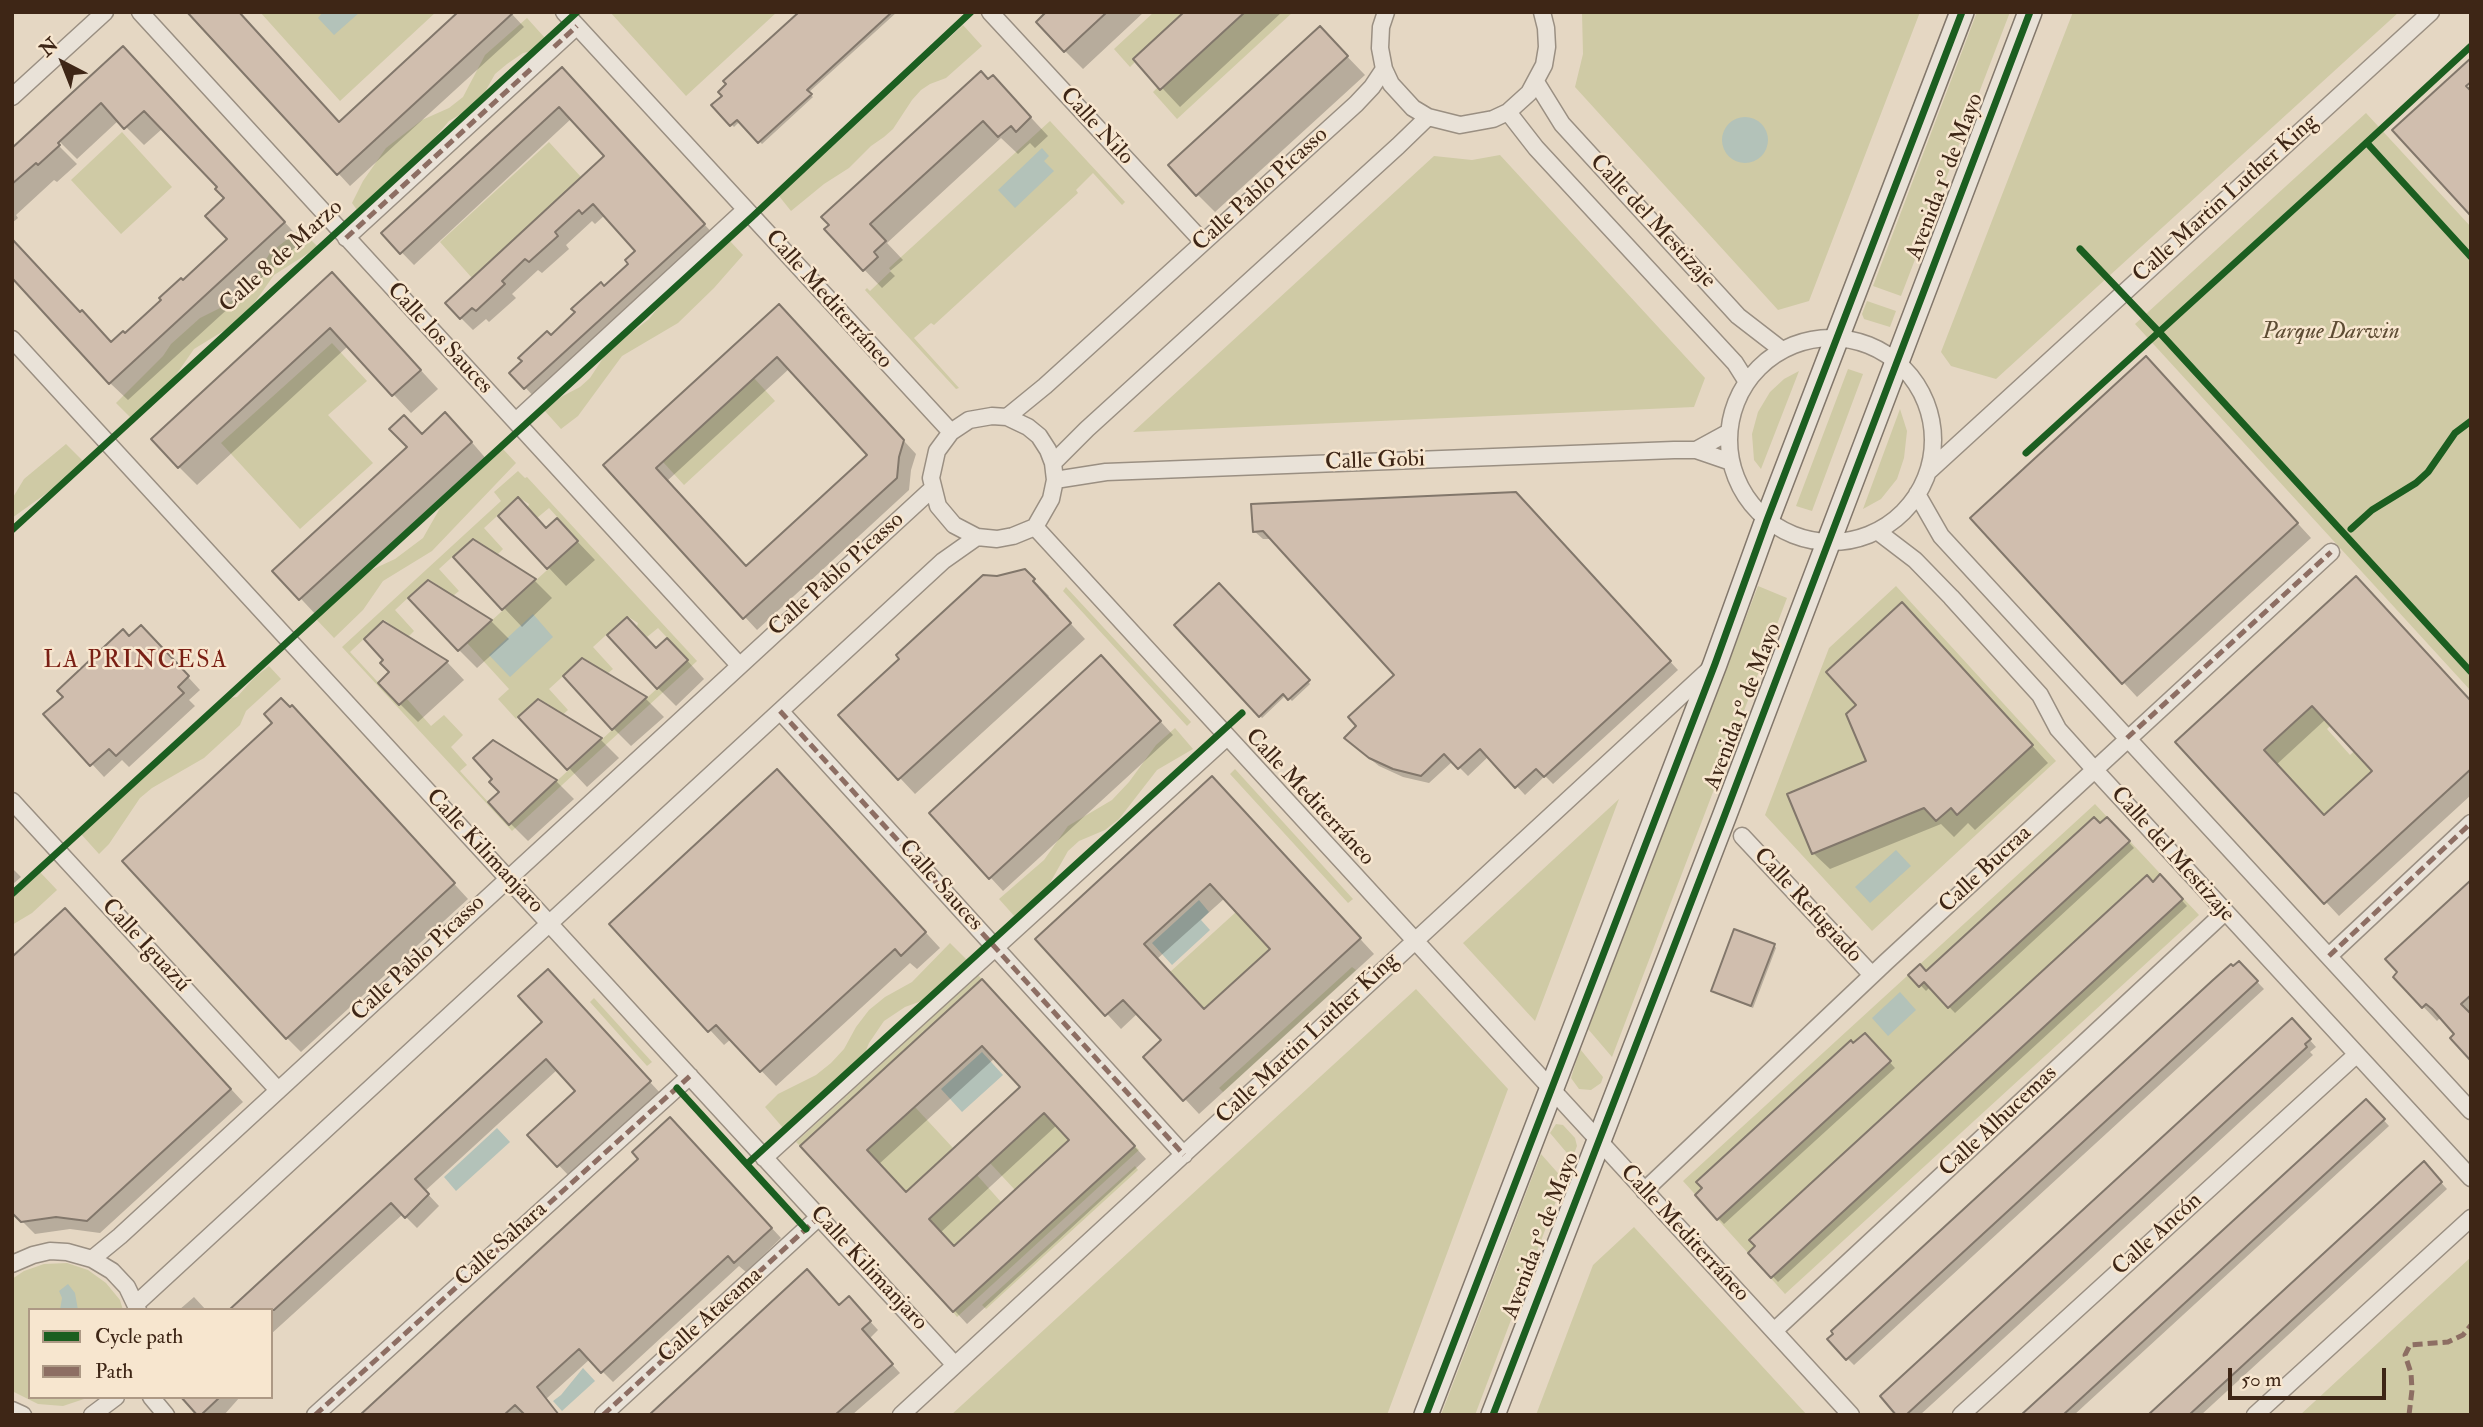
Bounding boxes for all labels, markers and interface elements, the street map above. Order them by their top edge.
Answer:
north arrow [28,28,98,98]
text: N [35,33,63,62]
street label: Calle Nilo [1053,83,1139,171]
street label: Avenida 1º de Mayo [1901,90,1991,264]
street label: Calle Martin Luther King [2128,109,2324,289]
street label: Calle Pablo Picasso [1188,122,1334,258]
street label: Calle del Mestizaje [1583,150,1721,294]
street label: Calle 8 de Marzo [215,195,349,319]
street label: Calle Mediterráneo [758,225,898,375]
street label: Calle los Sauces [380,277,498,401]
park label: Parque Darwin [2262,319,2400,347]
street label: Calle Gobi [1325,446,1425,478]
street label: Calle Pablo Picasso [764,507,910,643]
street label: Avenida 1º de Mayo [1699,620,1789,794]
district label: LA PRINCESA [45,648,227,676]
street label: Calle Mediterráneo [1238,724,1380,872]
street label: Calle del Mestizaje [2104,782,2240,928]
street label: Calle Kilimanjaro [419,784,549,920]
street label: Calle Bucraa [1934,820,2038,920]
street label: Calle Sauces [892,835,988,937]
street label: Calle Refugiado [1747,843,1867,969]
street label: Calle Pablo Picasso [347,890,491,1028]
street label: Calle Iguazú [95,894,195,998]
street label: Calle Martin Luther King [1211,947,1405,1131]
street label: Calle Alhucemas [1934,1061,2064,1183]
street label: Avenida 1º de Mayo [1497,1149,1587,1323]
street label: Calle Mediterráneo [1613,1160,1755,1308]
street label: Calle Ancón [2108,1188,2208,1282]
street label: Calle Sahara [450,1197,554,1293]
street label: Calle Kilimanjaro [803,1201,933,1337]
street label: Calle Atacama [653,1262,769,1370]
legend [28,1308,273,1399]
text: Cycle path [95,1323,183,1350]
scale bar [2231,1354,2388,1398]
text: Path [95,1358,133,1385]
text: 50 m [2241,1366,2282,1393]

